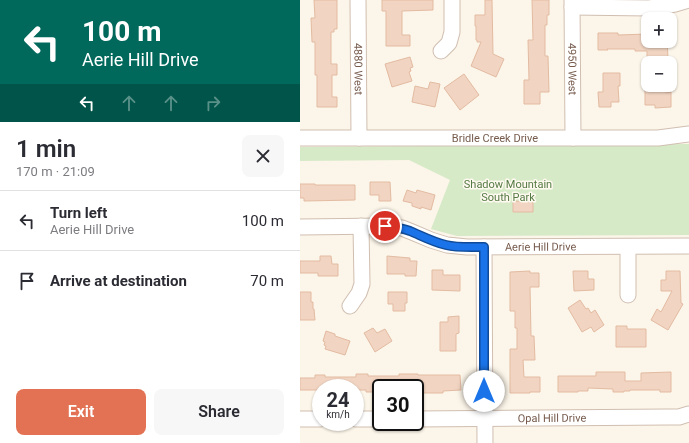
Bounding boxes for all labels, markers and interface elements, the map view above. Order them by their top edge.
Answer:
map controls [641,12,677,92]
button: + [641,12,677,48]
text: 100 m [82,15,161,48]
icon: left [16,16,68,68]
street label: 4880 West [352,43,365,96]
street label: 4950 West [566,43,579,96]
text: Aerie Hill Drive [82,49,199,70]
button: − [641,56,677,92]
icon: left [76,92,98,114]
icon: ahead [118,92,140,114]
icon: ahead [160,92,182,114]
icon: right [202,92,224,114]
street label: Bridle Creek Drive [452,132,538,145]
text: 1 min [16,135,76,163]
button: close [242,135,284,177]
text: 170 m · 21:09 [16,164,95,179]
park label: Shadow Mountain South Park [464,178,552,204]
text: Turn left [50,204,107,222]
pin [368,209,402,243]
icon: left [16,210,38,232]
text: 100 m [242,212,284,230]
icon: arrive [374,215,396,237]
text: Aerie Hill Drive [50,222,134,237]
street label: Aerie Hill Drive [505,240,577,253]
icon: arrive [16,270,38,292]
text: Arrive at destination [50,272,187,290]
text: 70 m [250,272,284,290]
position arrow [463,370,505,412]
speed limit sign: 30 [372,379,424,431]
text: 24 [327,388,349,412]
button: Exit [16,389,146,435]
button: Share [154,389,284,435]
text: km/h [326,409,350,420]
street label: Opal Hill Drive [518,411,586,425]

